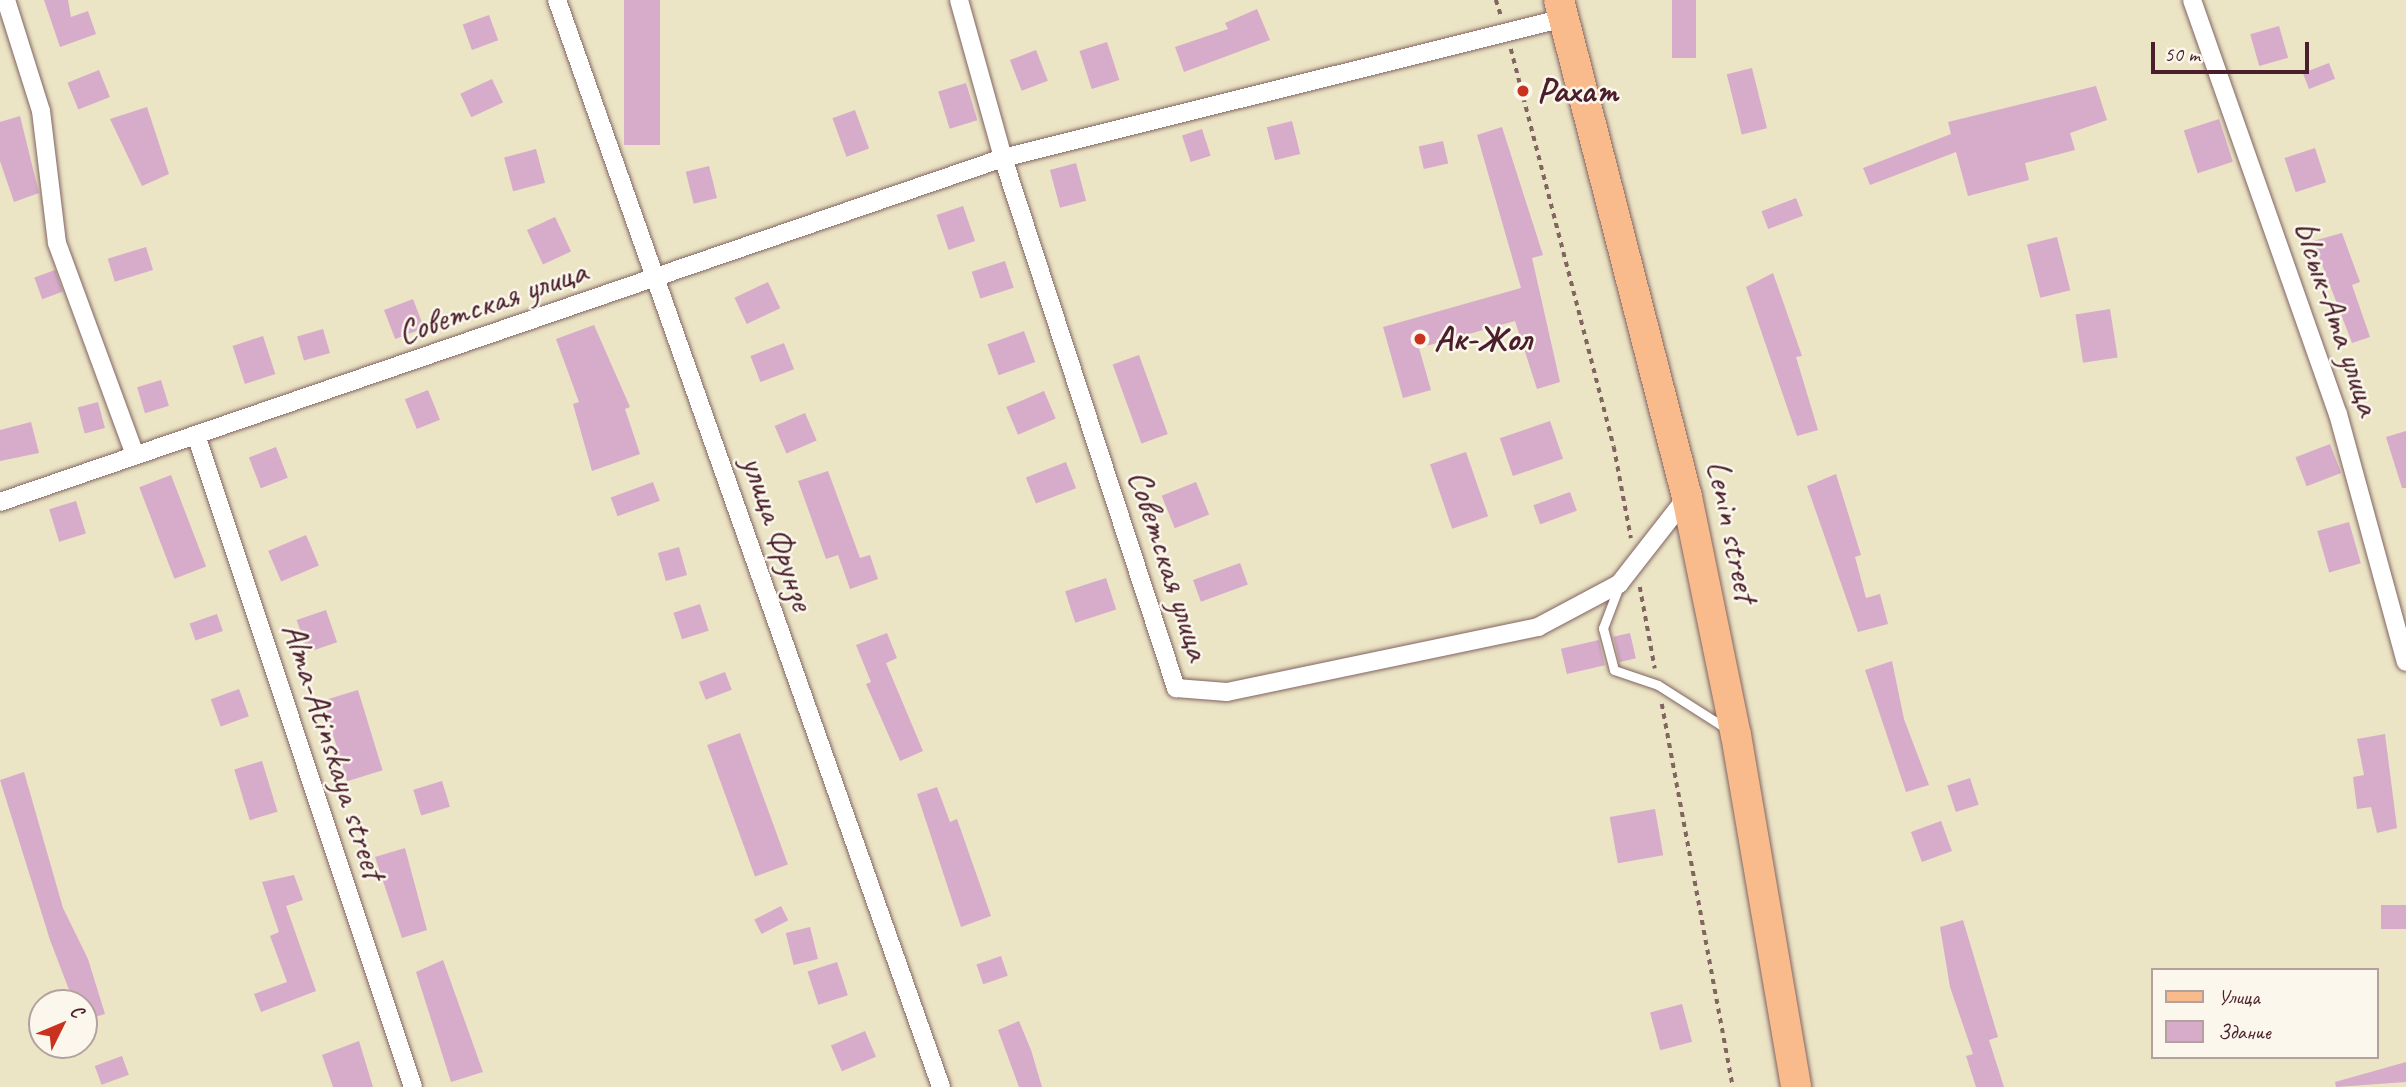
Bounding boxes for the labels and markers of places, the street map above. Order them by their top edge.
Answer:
place label: Рахат [1537,70,1618,112]
marker: Рахат [1515,83,1531,99]
place label: Ак-Жол [1434,318,1531,360]
marker: Ак-Жол [1412,331,1428,347]

